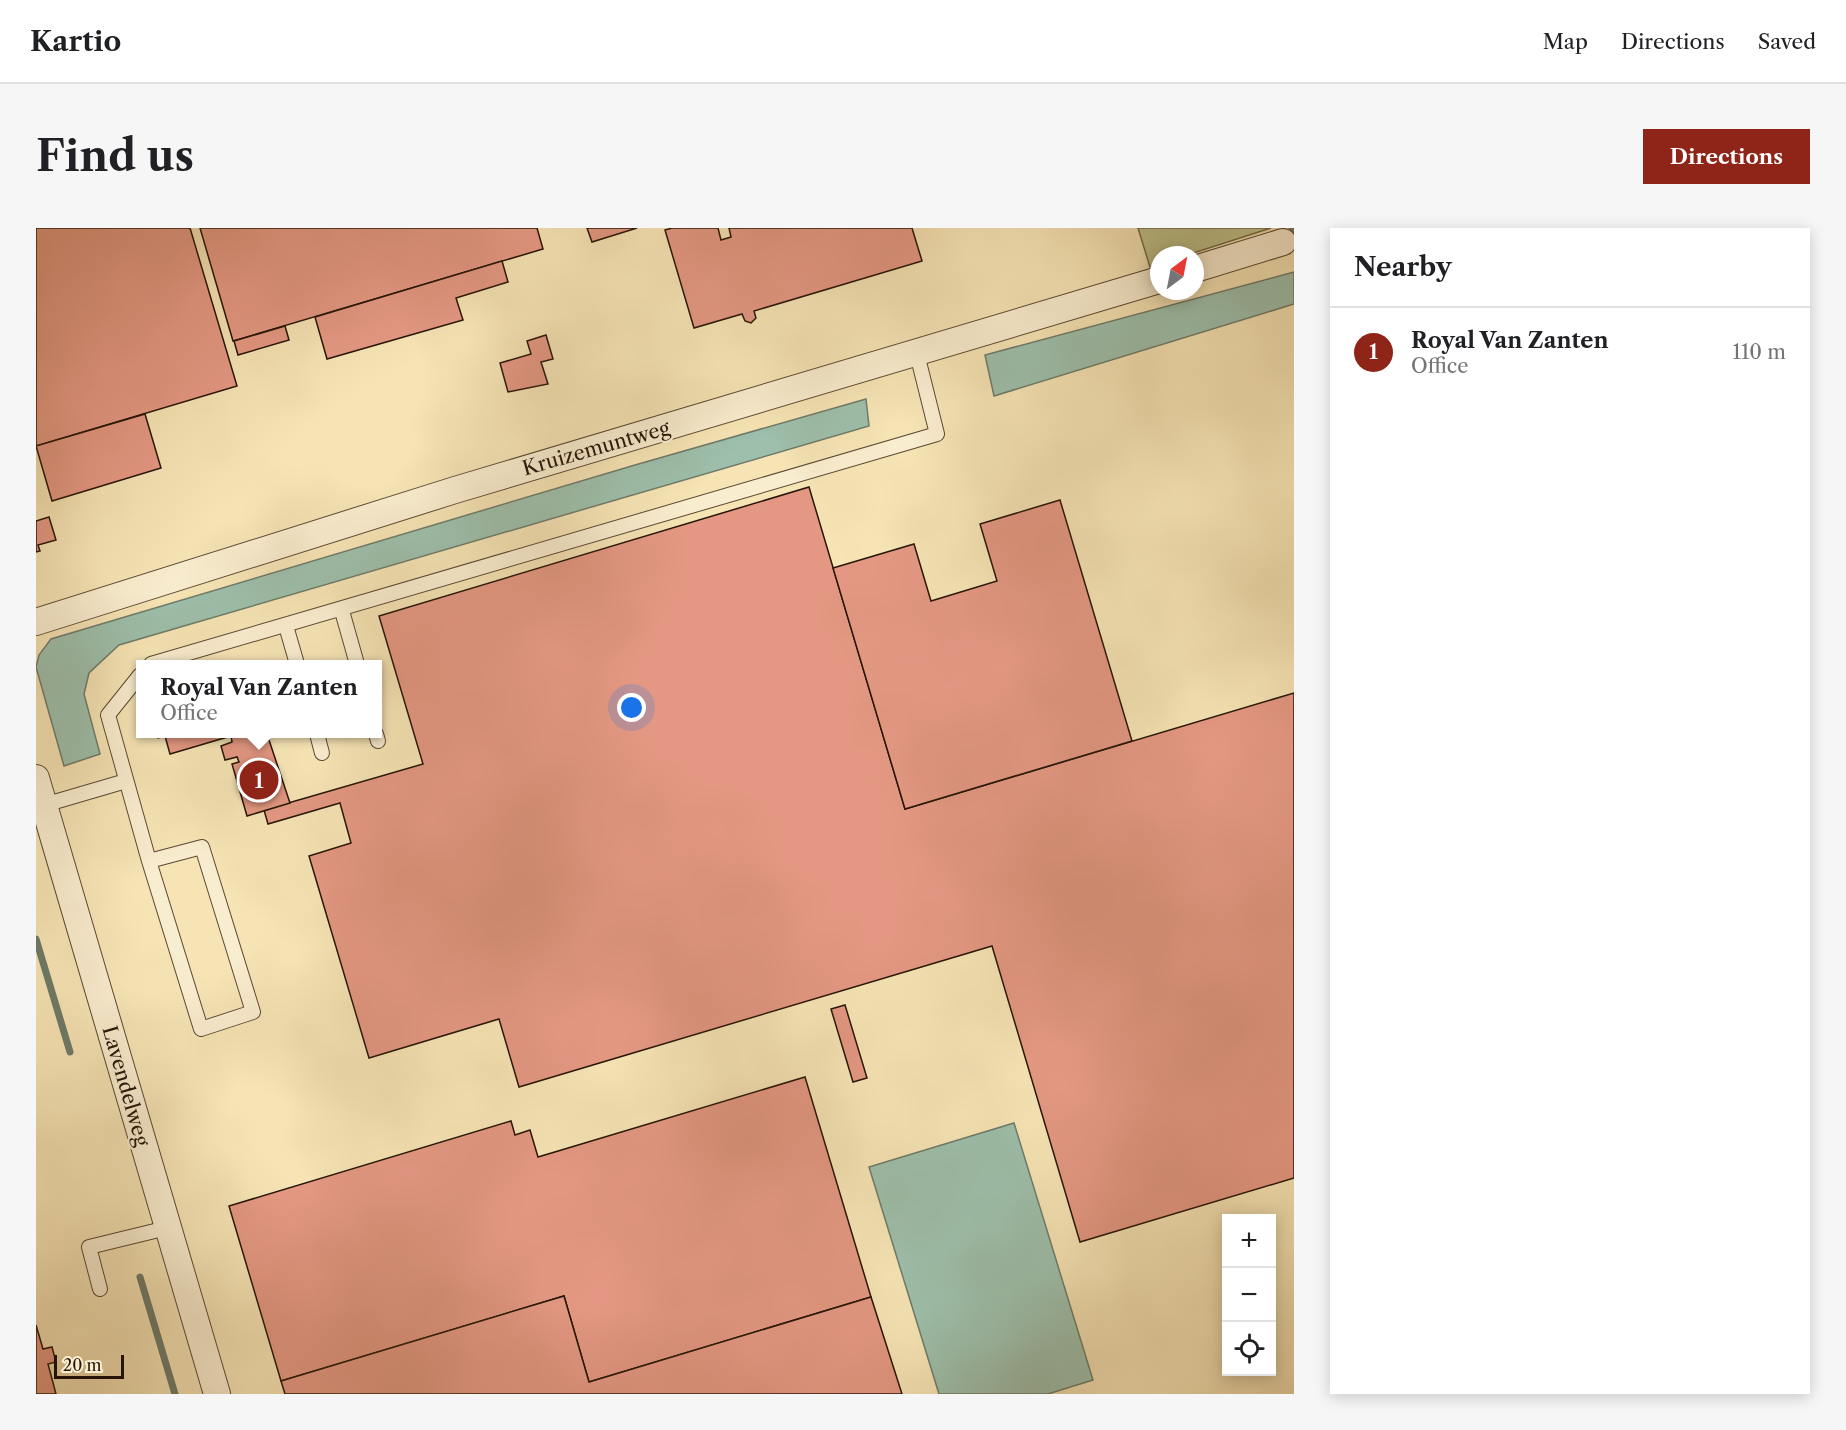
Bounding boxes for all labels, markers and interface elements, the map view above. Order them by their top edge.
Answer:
text: Kartio [30,24,121,58]
text: Map [1543,29,1588,54]
text: Directions [1621,29,1725,54]
text: Saved [1758,29,1816,54]
button: Directions [1643,129,1810,184]
text: Find us [36,130,194,182]
north arrow [1150,246,1204,300]
text: Nearby [1354,251,1452,283]
text: Royal Van Zanten [1411,327,1609,354]
text: 1 [1369,340,1378,364]
text: 110 m [1733,340,1786,364]
text: Office [1411,354,1469,378]
street label: Kruizemuntweg [520,415,673,481]
popup [136,660,382,738]
text: Royal Van Zanten [160,674,358,701]
your location [617,693,646,722]
text: Office [160,701,218,725]
pin: 1 [240,758,278,802]
street label: Lavendelweg [97,1023,155,1149]
map controls [1222,1214,1276,1376]
button: + [1222,1214,1276,1268]
button: − [1222,1268,1276,1322]
button: locate [1222,1322,1276,1376]
scale bar [54,1352,124,1380]
text: 20 m [63,1355,102,1375]

